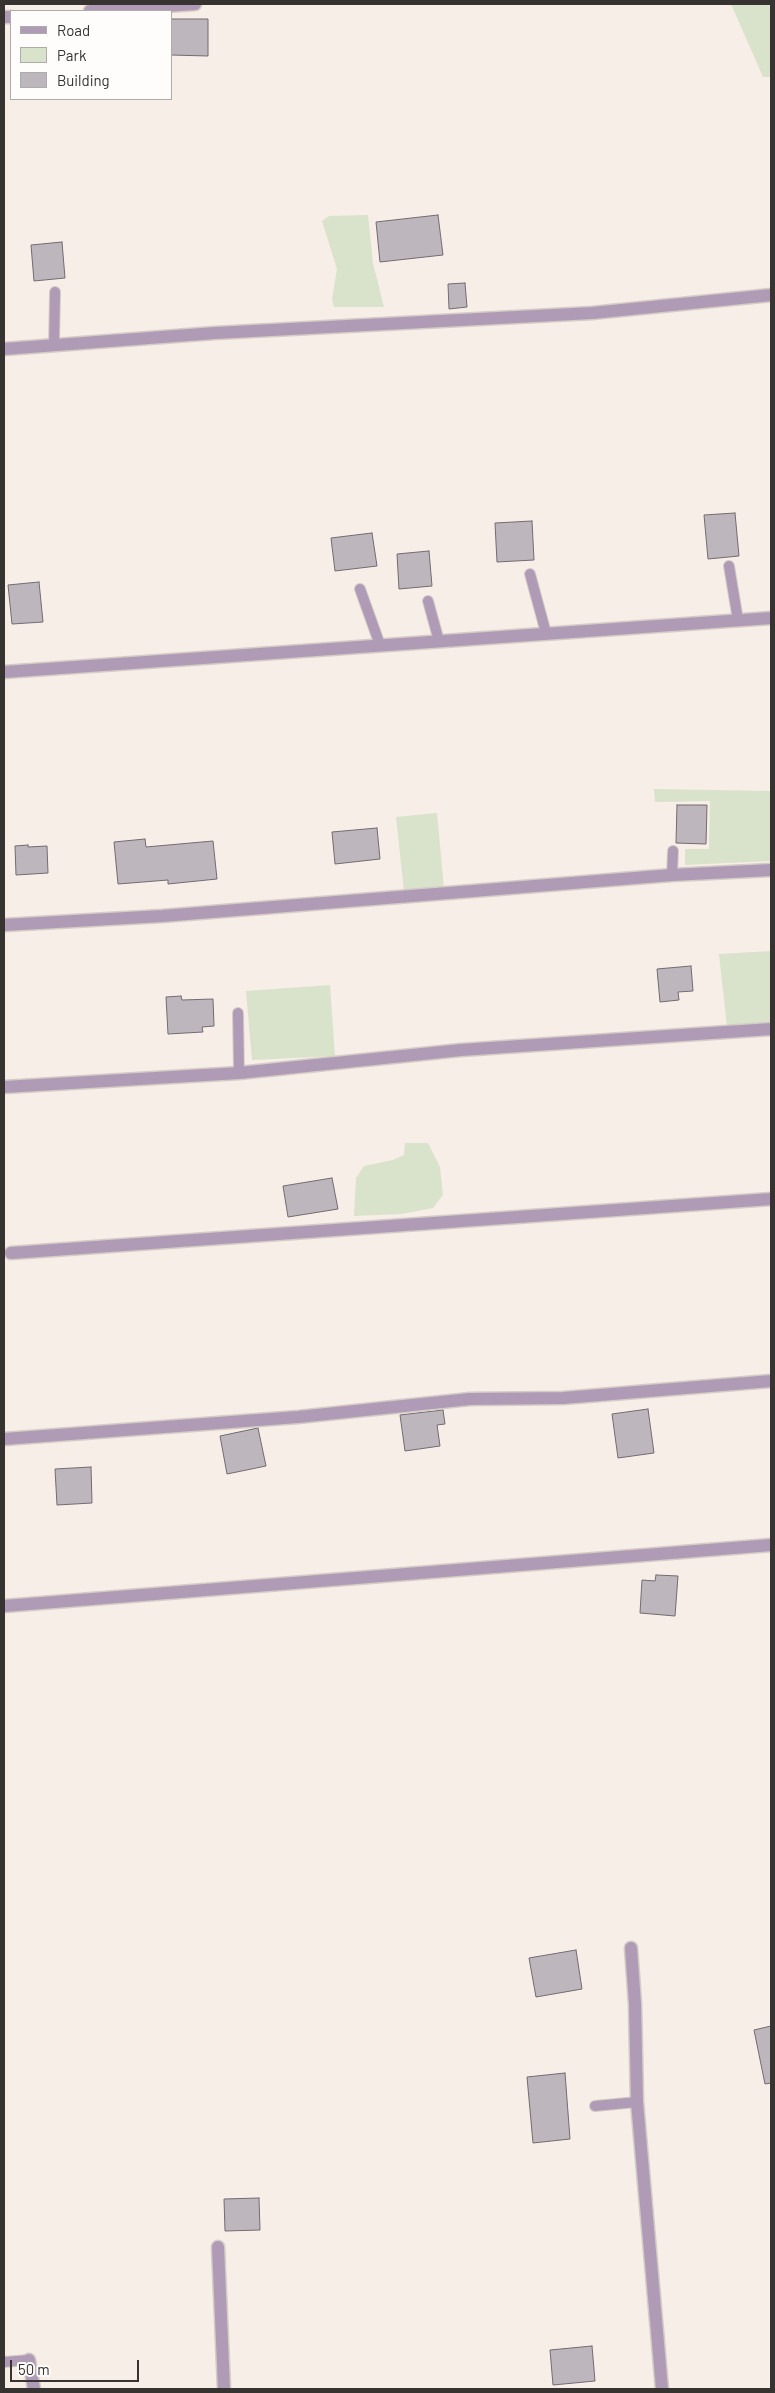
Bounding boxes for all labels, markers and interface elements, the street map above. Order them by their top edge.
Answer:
legend [10,10,172,100]
text: Road [57,21,90,39]
text: Park [57,46,86,64]
text: Building [57,71,110,89]
scale bar [12,2350,141,2382]
text: 50 m [18,2360,50,2378]

